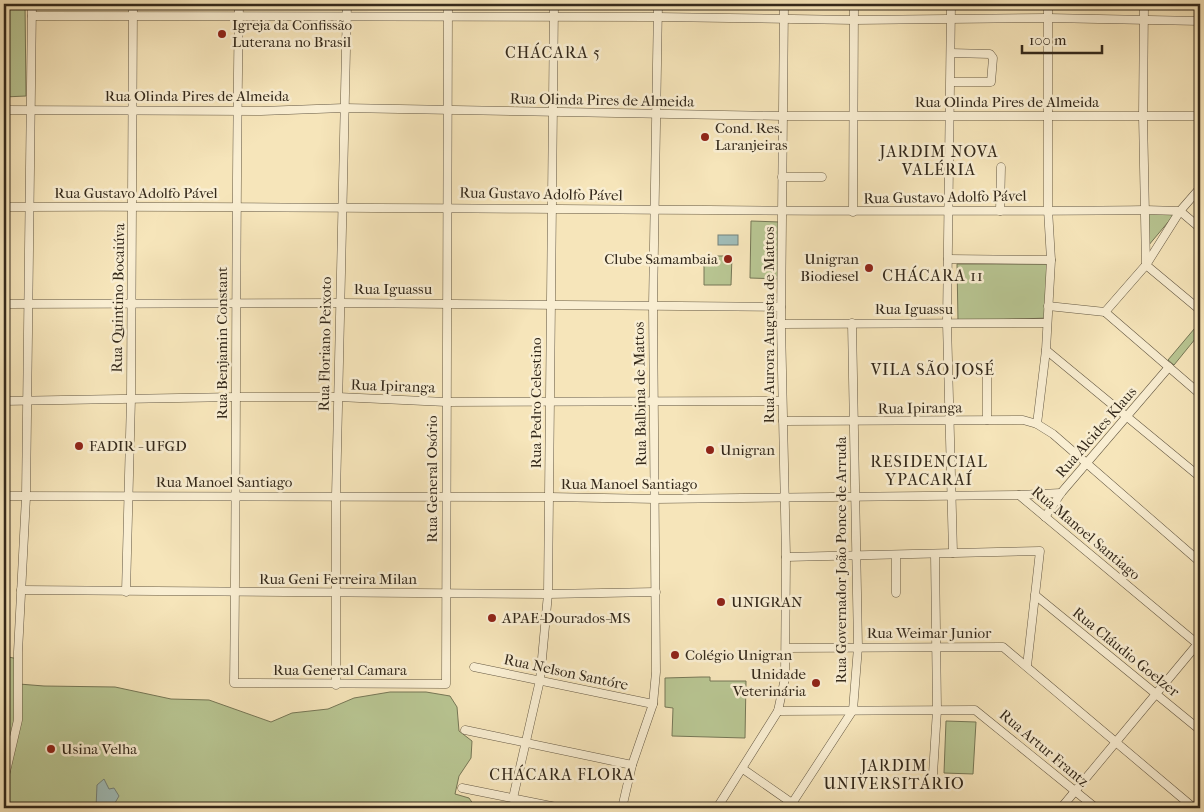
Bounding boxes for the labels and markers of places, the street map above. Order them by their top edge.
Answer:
place label: Igreja da Confissão Luterana no Brasil [232,16,353,51]
marker: Igreja da Confissão Luterana no Brasil [216,28,228,40]
place label: Cond. Res. Laranjeiras [715,119,788,154]
marker: Cond. Res. Laranjeiras [699,131,711,143]
place label: Clube Samambaia [604,250,719,268]
place label: Unigran Biodiesel [800,250,859,285]
marker: Clube Samambaia [722,253,734,265]
marker: Unigran Biodiesel [863,262,875,274]
place label: FADIR - UFGD [89,437,187,455]
marker: FADIR - UFGD [73,440,85,452]
place label: Unigran [720,441,775,459]
marker: Unigran [704,444,716,456]
place label: UNIGRAN [731,593,803,611]
marker: UNIGRAN [715,596,727,608]
place label: APAE-Dourados-MS [501,609,631,627]
marker: APAE-Dourados-MS [486,612,498,624]
place label: Colégio Unigran [685,646,792,664]
marker: Colégio Unigran [669,649,681,661]
place label: Unidade Veterinária [732,665,807,700]
marker: Unidade Veterinária [810,677,822,689]
place label: Usina Velha [61,740,138,758]
marker: Usina Velha [45,743,57,755]

